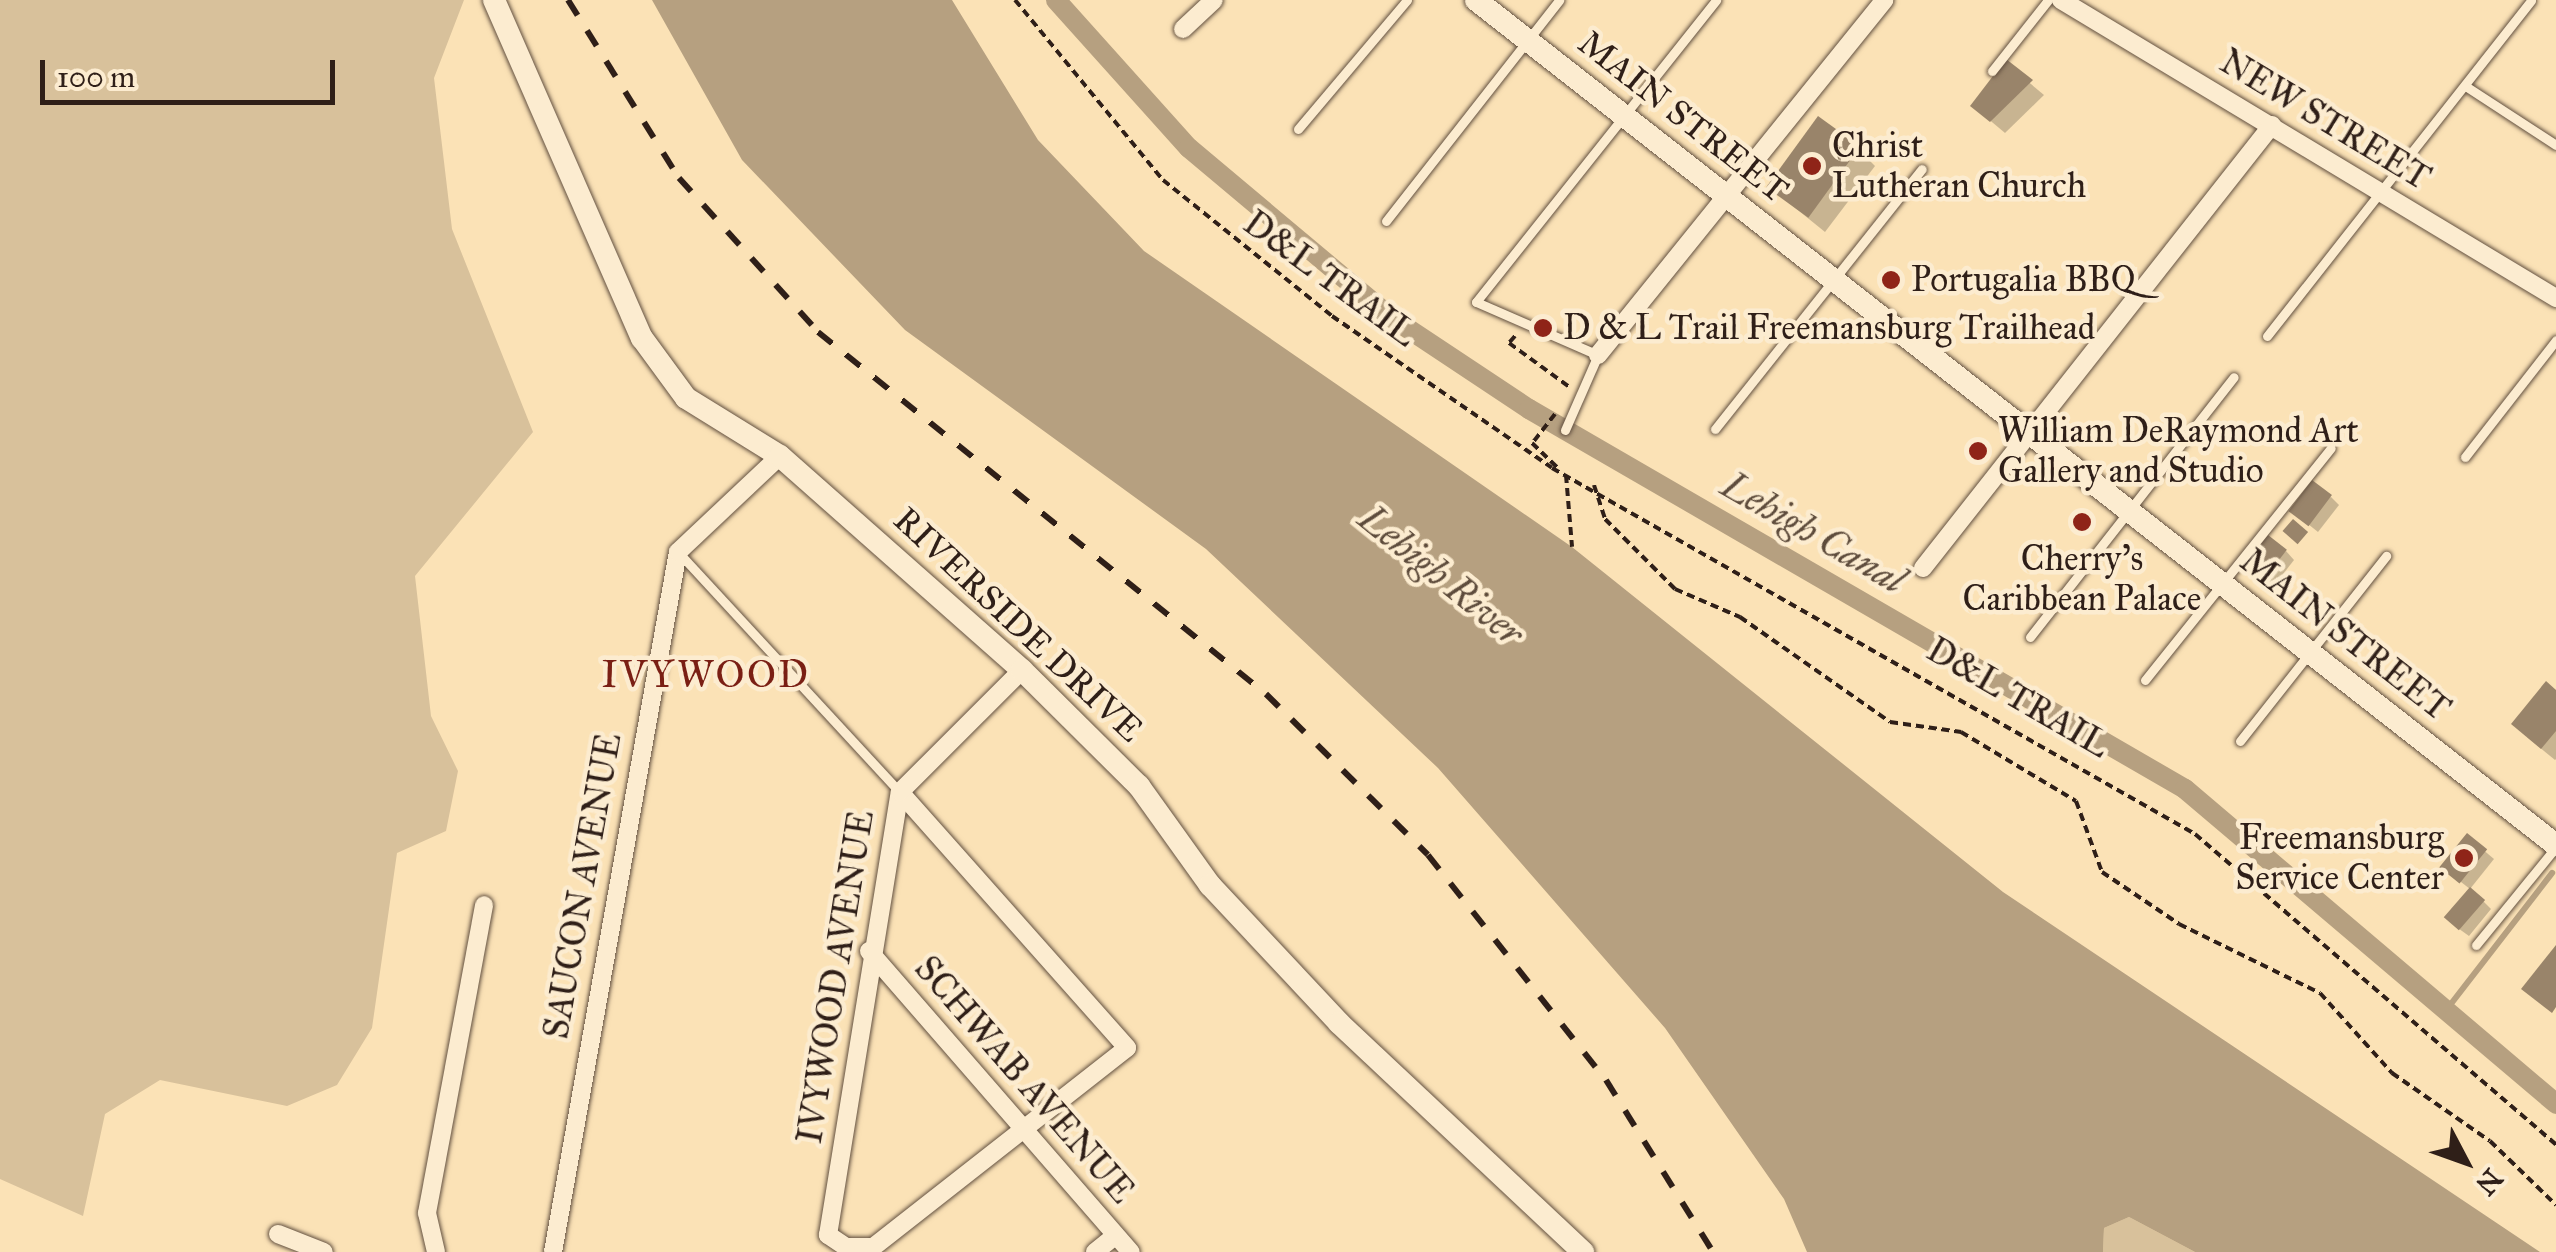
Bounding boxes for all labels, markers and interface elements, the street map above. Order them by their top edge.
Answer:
street label: MAIN STREET [1570,22,1796,212]
scale bar [45,40,340,102]
street label: NEW STREET [2212,41,2438,199]
text: 100 m [57,59,135,95]
place label: Christ Lutheran Church [1832,125,2086,207]
marker: Christ Lutheran Church [1801,155,1823,177]
street label: D&L TRAIL [1235,202,1425,356]
place label: Portugalia BBQ [1911,259,2135,301]
marker: Portugalia BBQ [1880,269,1902,291]
place label: D & L Trail Freemansburg Trailhead [1563,307,2095,349]
marker: D & L Trail Freemansburg Trailhead [1532,317,1554,339]
place label: William DeRaymond Art Gallery and Studio [1998,410,2359,492]
marker: William DeRaymond Art Gallery and Studio [1967,440,1989,462]
water label: Lehigh Canal [1713,462,1913,604]
water label: Lehigh River [1349,496,1533,656]
street label: RIVERSIDE DRIVE [885,499,1151,751]
marker: Cherry's Caribbean Palace [2071,511,2093,533]
place label: Cherry's Caribbean Palace [1963,538,2201,620]
street label: MAIN STREET [2232,540,2458,730]
street label: D&L TRAIL [1919,629,2117,767]
district label: IVYWOOD [602,652,810,698]
street label: SAUCON AVENUE [535,730,631,1042]
street label: IVYWOOD AVENUE [789,808,883,1146]
place label: Freemansburg Service Center [2235,817,2444,899]
marker: Freemansburg Service Center [2453,847,2475,869]
street label: SCHWAB AVENUE [905,948,1143,1212]
north arrow [2416,1112,2516,1212]
text: N [2468,1162,2510,1202]

